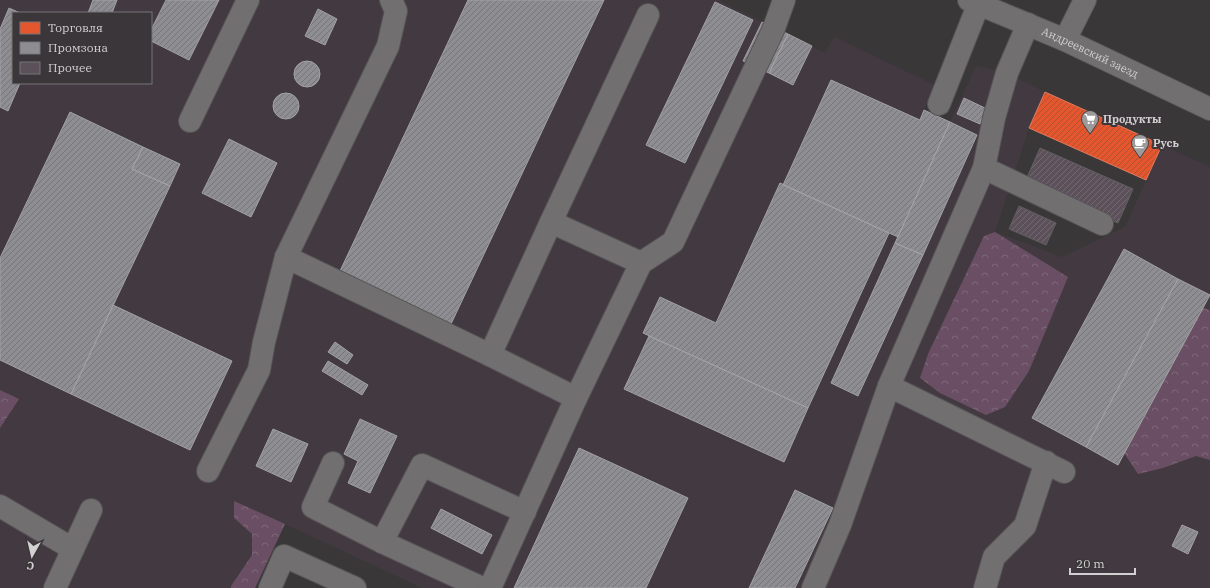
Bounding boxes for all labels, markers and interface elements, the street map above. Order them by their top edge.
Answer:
legend [12,12,152,84]
text: Торговля [48,20,103,35]
street label: Андреевский заезд [1040,24,1141,81]
text: Промзона [48,40,108,55]
text: Прочее [48,60,92,75]
supermarket icon: Продукты [1080,109,1100,134]
place label: Продукты [1103,112,1162,126]
cafe icon: Русь [1130,133,1150,158]
place label: Русь [1153,136,1179,150]
north arrow [12,536,52,576]
scale bar [1070,550,1135,576]
text: 20 m [1076,556,1105,571]
text: С [26,558,35,573]

